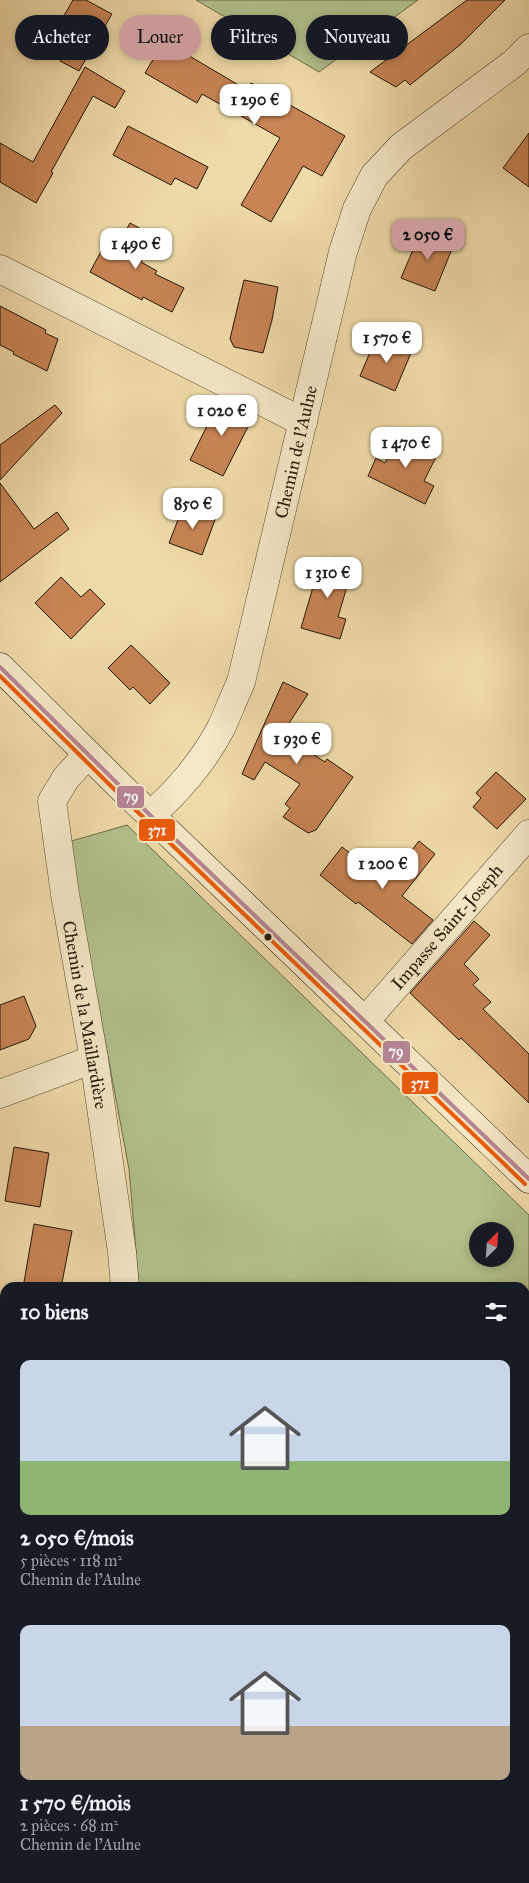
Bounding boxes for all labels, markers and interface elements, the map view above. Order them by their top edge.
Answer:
chip: Acheter [15,15,109,60]
chip: Louer [119,15,201,60]
chip: Filtres [211,15,296,60]
chip: Nouveau [306,15,408,60]
pin: 1 290 € [209,84,301,126]
text: 1 290 € [231,90,279,109]
pin: 2 050 € [382,218,474,261]
text: 2 050 € [403,225,453,244]
pin: 1 490 € [90,228,182,270]
text: 1 490 € [111,234,161,253]
pin: 1 570 € [341,322,433,364]
text: 1 570 € [363,328,411,347]
street label: Chemin de l'Aulne [270,383,322,521]
pin: 1 020 € [176,394,268,437]
text: 1 020 € [197,401,247,420]
pin: 1 470 € [360,426,452,469]
text: 1 470 € [382,433,430,452]
pin: 850 € [158,488,228,530]
text: 850 € [174,494,212,513]
pin: 1 310 € [282,556,374,599]
text: 1 310 € [306,563,350,582]
pin: 1 930 € [251,722,343,765]
text: 1 930 € [273,729,321,748]
line badge: 79 [116,785,145,809]
text: 79 [124,788,139,806]
line badge: 371 [138,818,176,842]
text: 371 [148,822,167,840]
pin: 1 200 € [337,848,429,890]
text: 1 200 € [358,854,408,873]
street label: Impasse Saint-Joseph [386,860,508,995]
street label: Chemin de la Maillardière [58,919,112,1111]
unlabelled marker [263,932,273,942]
line badge: 79 [382,1040,411,1064]
text: 79 [389,1043,404,1061]
line badge: 371 [401,1071,439,1095]
text: 371 [411,1075,430,1093]
north arrow [469,1222,514,1268]
map controls [469,1222,514,1267]
icon: filters [482,1298,510,1326]
text: 10 biens [20,1299,89,1325]
icon: home [220,1393,310,1483]
text: 2 050 €/mois [20,1525,134,1551]
text: 5 pièces · 118 m² [20,1551,122,1570]
text: Chemin de l'Aulne [20,1570,141,1589]
icon: home [220,1658,310,1748]
text: 1 570 €/mois [20,1790,131,1816]
text: 2 pièces · 68 m² [20,1816,118,1835]
text: Chemin de l'Aulne [20,1835,141,1854]

